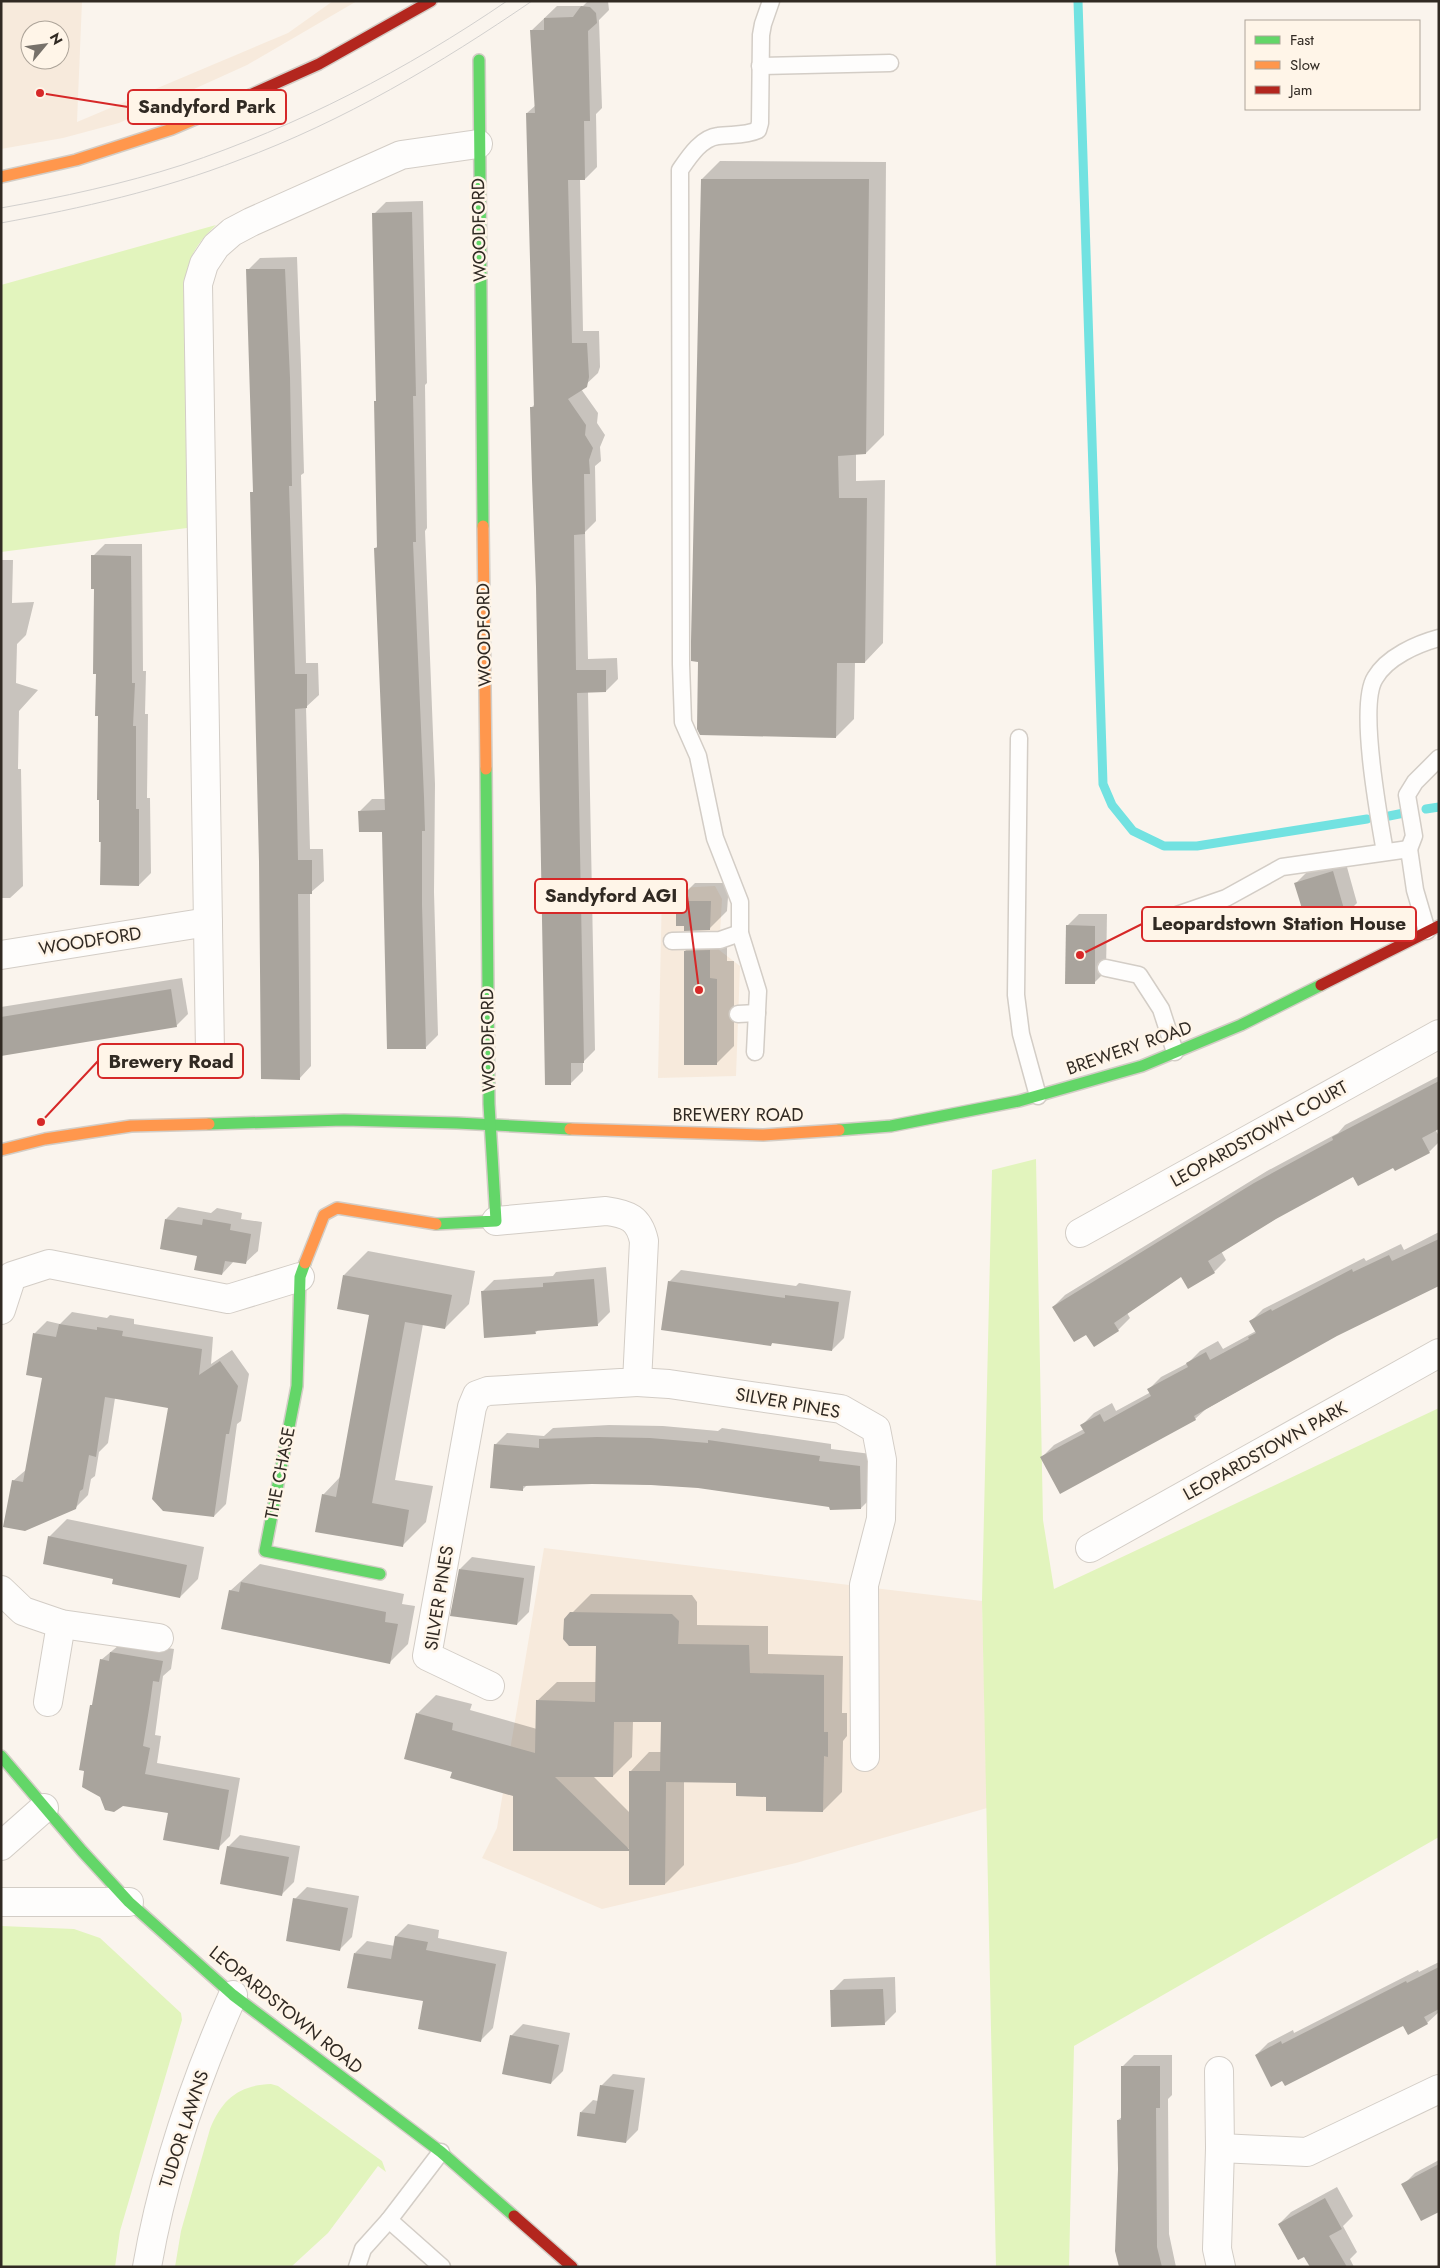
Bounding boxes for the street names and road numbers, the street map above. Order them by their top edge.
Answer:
street label: WOODFORD [465,178,493,282]
street label: WOODFORD [470,583,498,687]
street label: WOODFORD [37,920,143,962]
street label: WOODFORD [474,988,502,1092]
street label: BREWERY ROAD [1063,1014,1195,1082]
street label: LEOPARDSTOWN COURT [1165,1074,1353,1194]
street label: BREWERY ROAD [672,1102,804,1128]
street label: SILVER PINES [734,1381,842,1425]
street label: LEOPARDSTOWN PARK [1178,1395,1352,1507]
street label: THE CHASE [258,1425,302,1521]
street label: SILVER PINES [418,1544,460,1652]
street label: LEOPARDSTOWN ROAD [204,1940,368,2080]
street label: TUDOR LAWNS [153,2067,215,2191]

